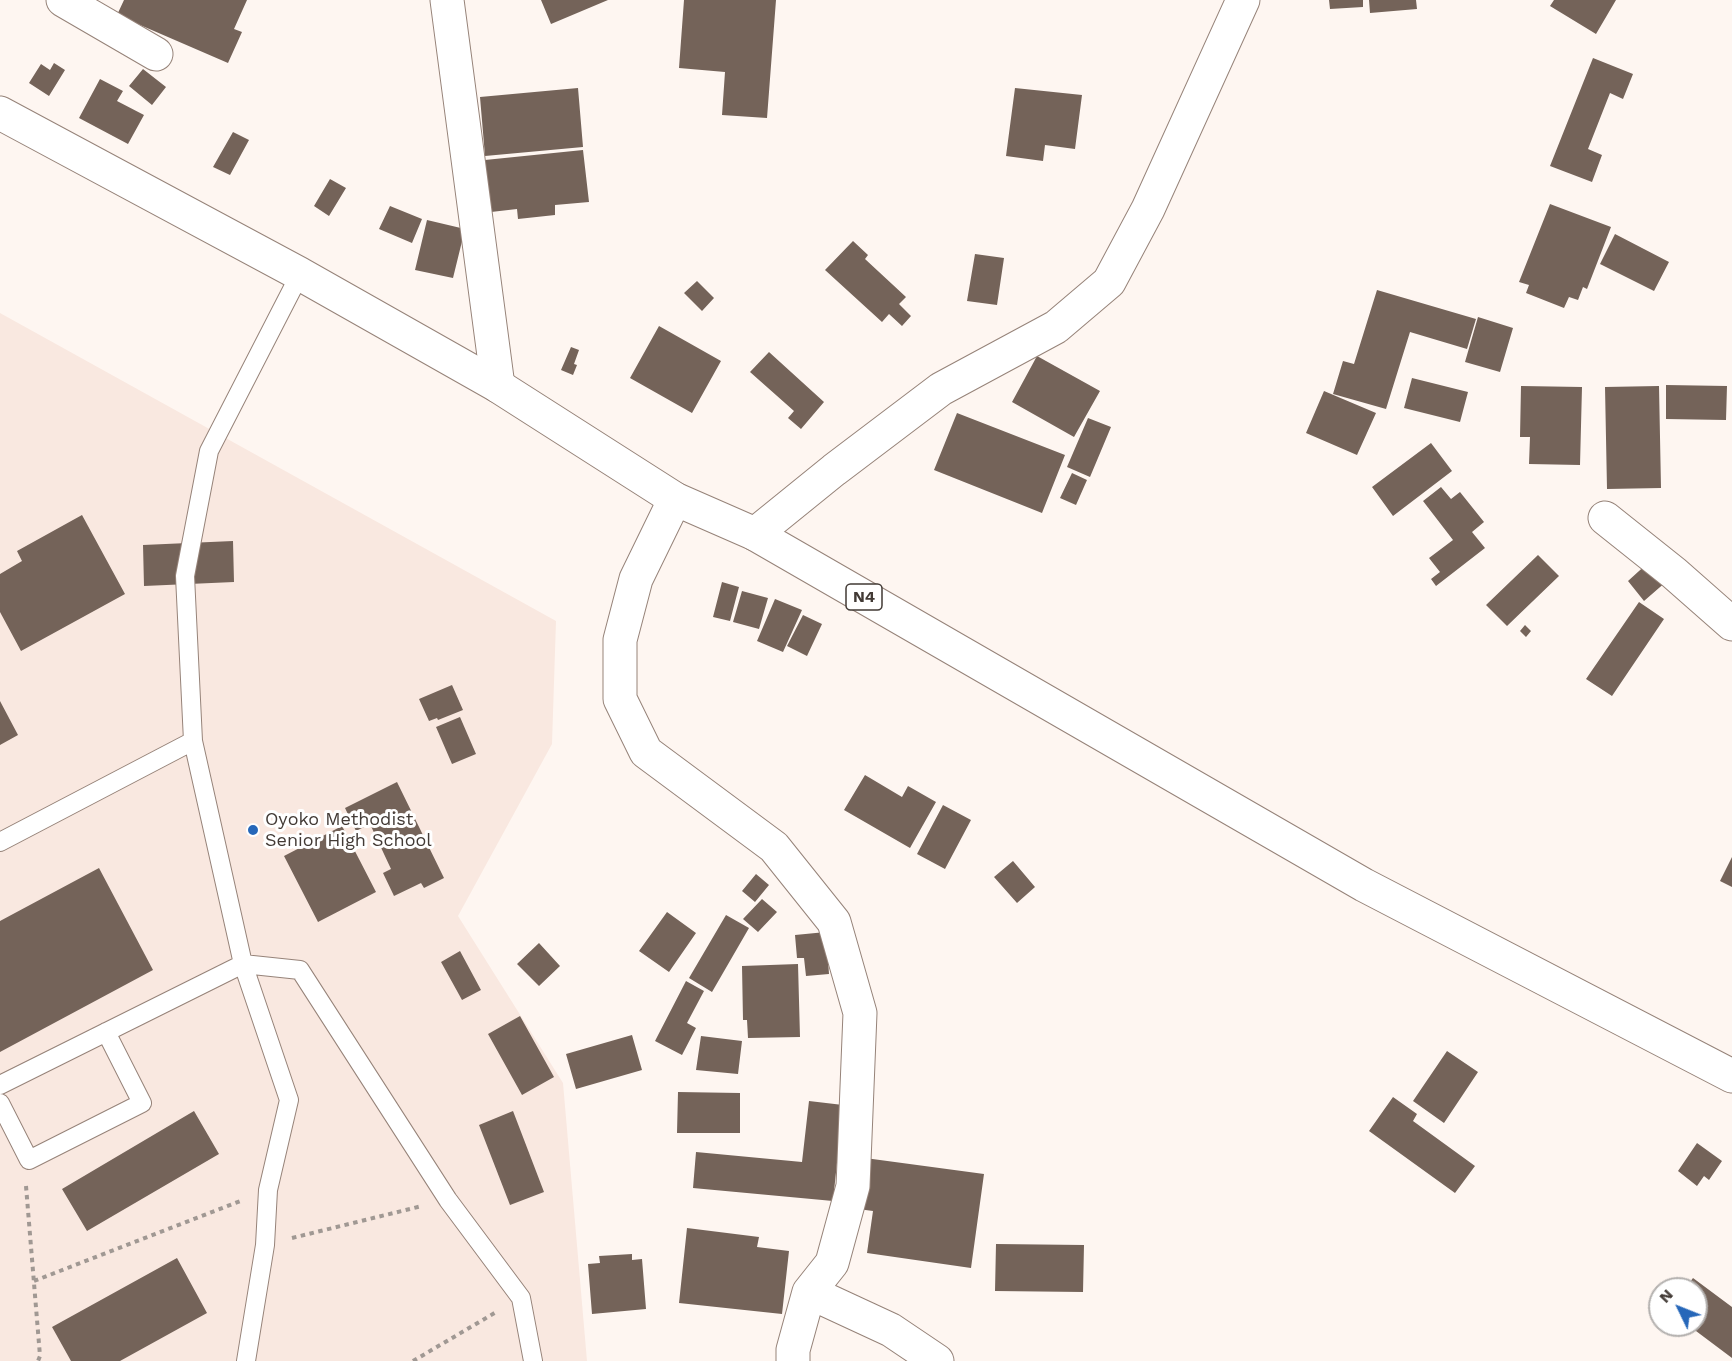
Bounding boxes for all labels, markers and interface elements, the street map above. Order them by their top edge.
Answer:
road number: N4 [846,584,882,610]
place label: Oyoko Methodist Senior High School [265,809,432,852]
marker: Oyoko Methodist Senior High School [246,823,260,837]
north arrow [1648,1277,1708,1337]
text: N [1655,1285,1677,1307]

